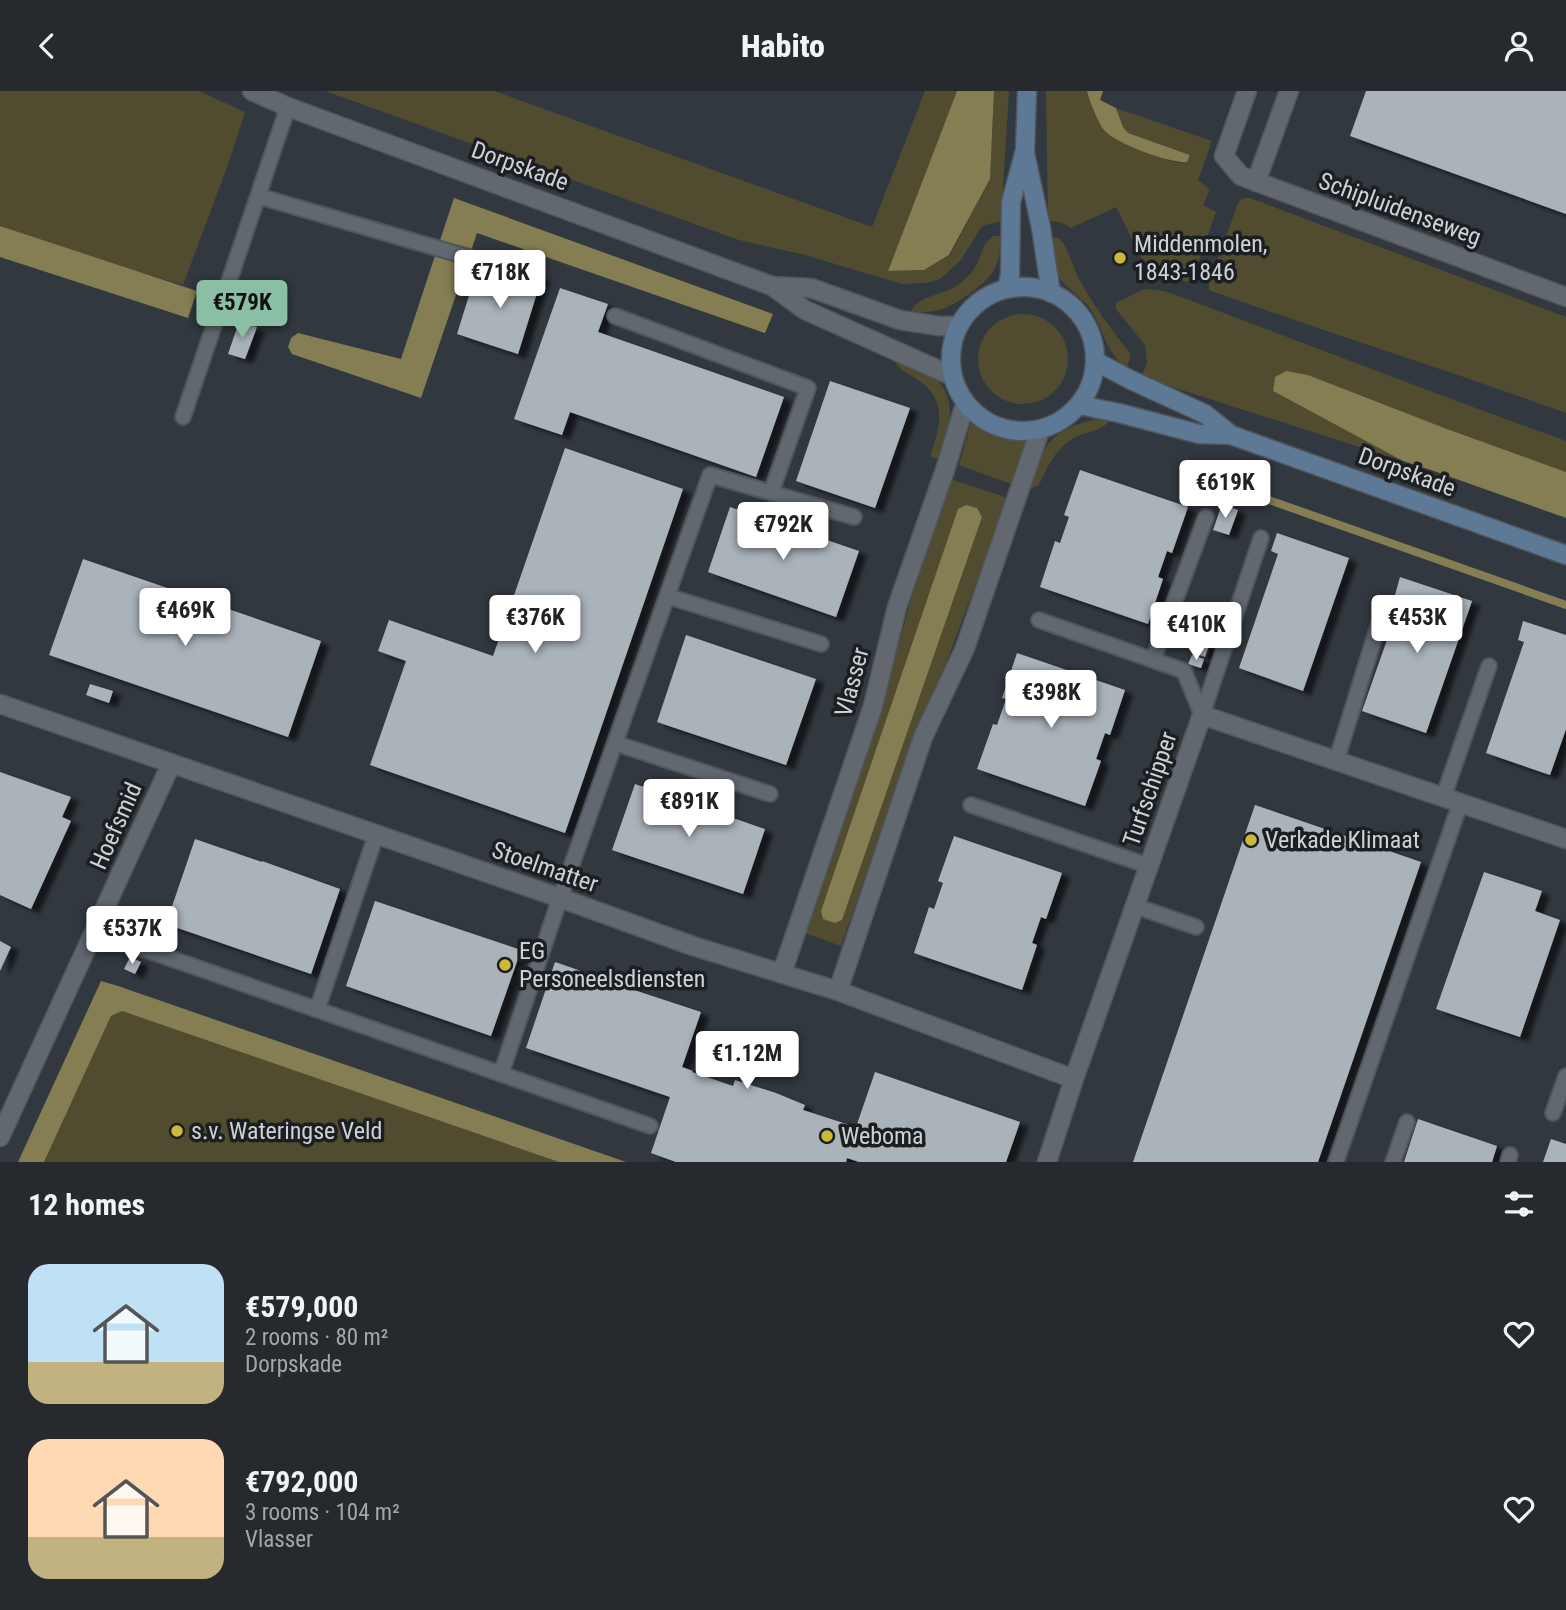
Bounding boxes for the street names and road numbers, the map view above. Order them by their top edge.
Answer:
street label: Dorpskade [468,136,572,196]
street label: Schipluidenseweg [1315,167,1485,251]
street label: Dorpskade [1355,442,1459,502]
street label: Vlasser [829,644,875,720]
street label: Turfschipper [1117,728,1183,850]
street label: Hoefsmid [84,778,148,874]
street label: Stoelmatter [488,836,602,898]

